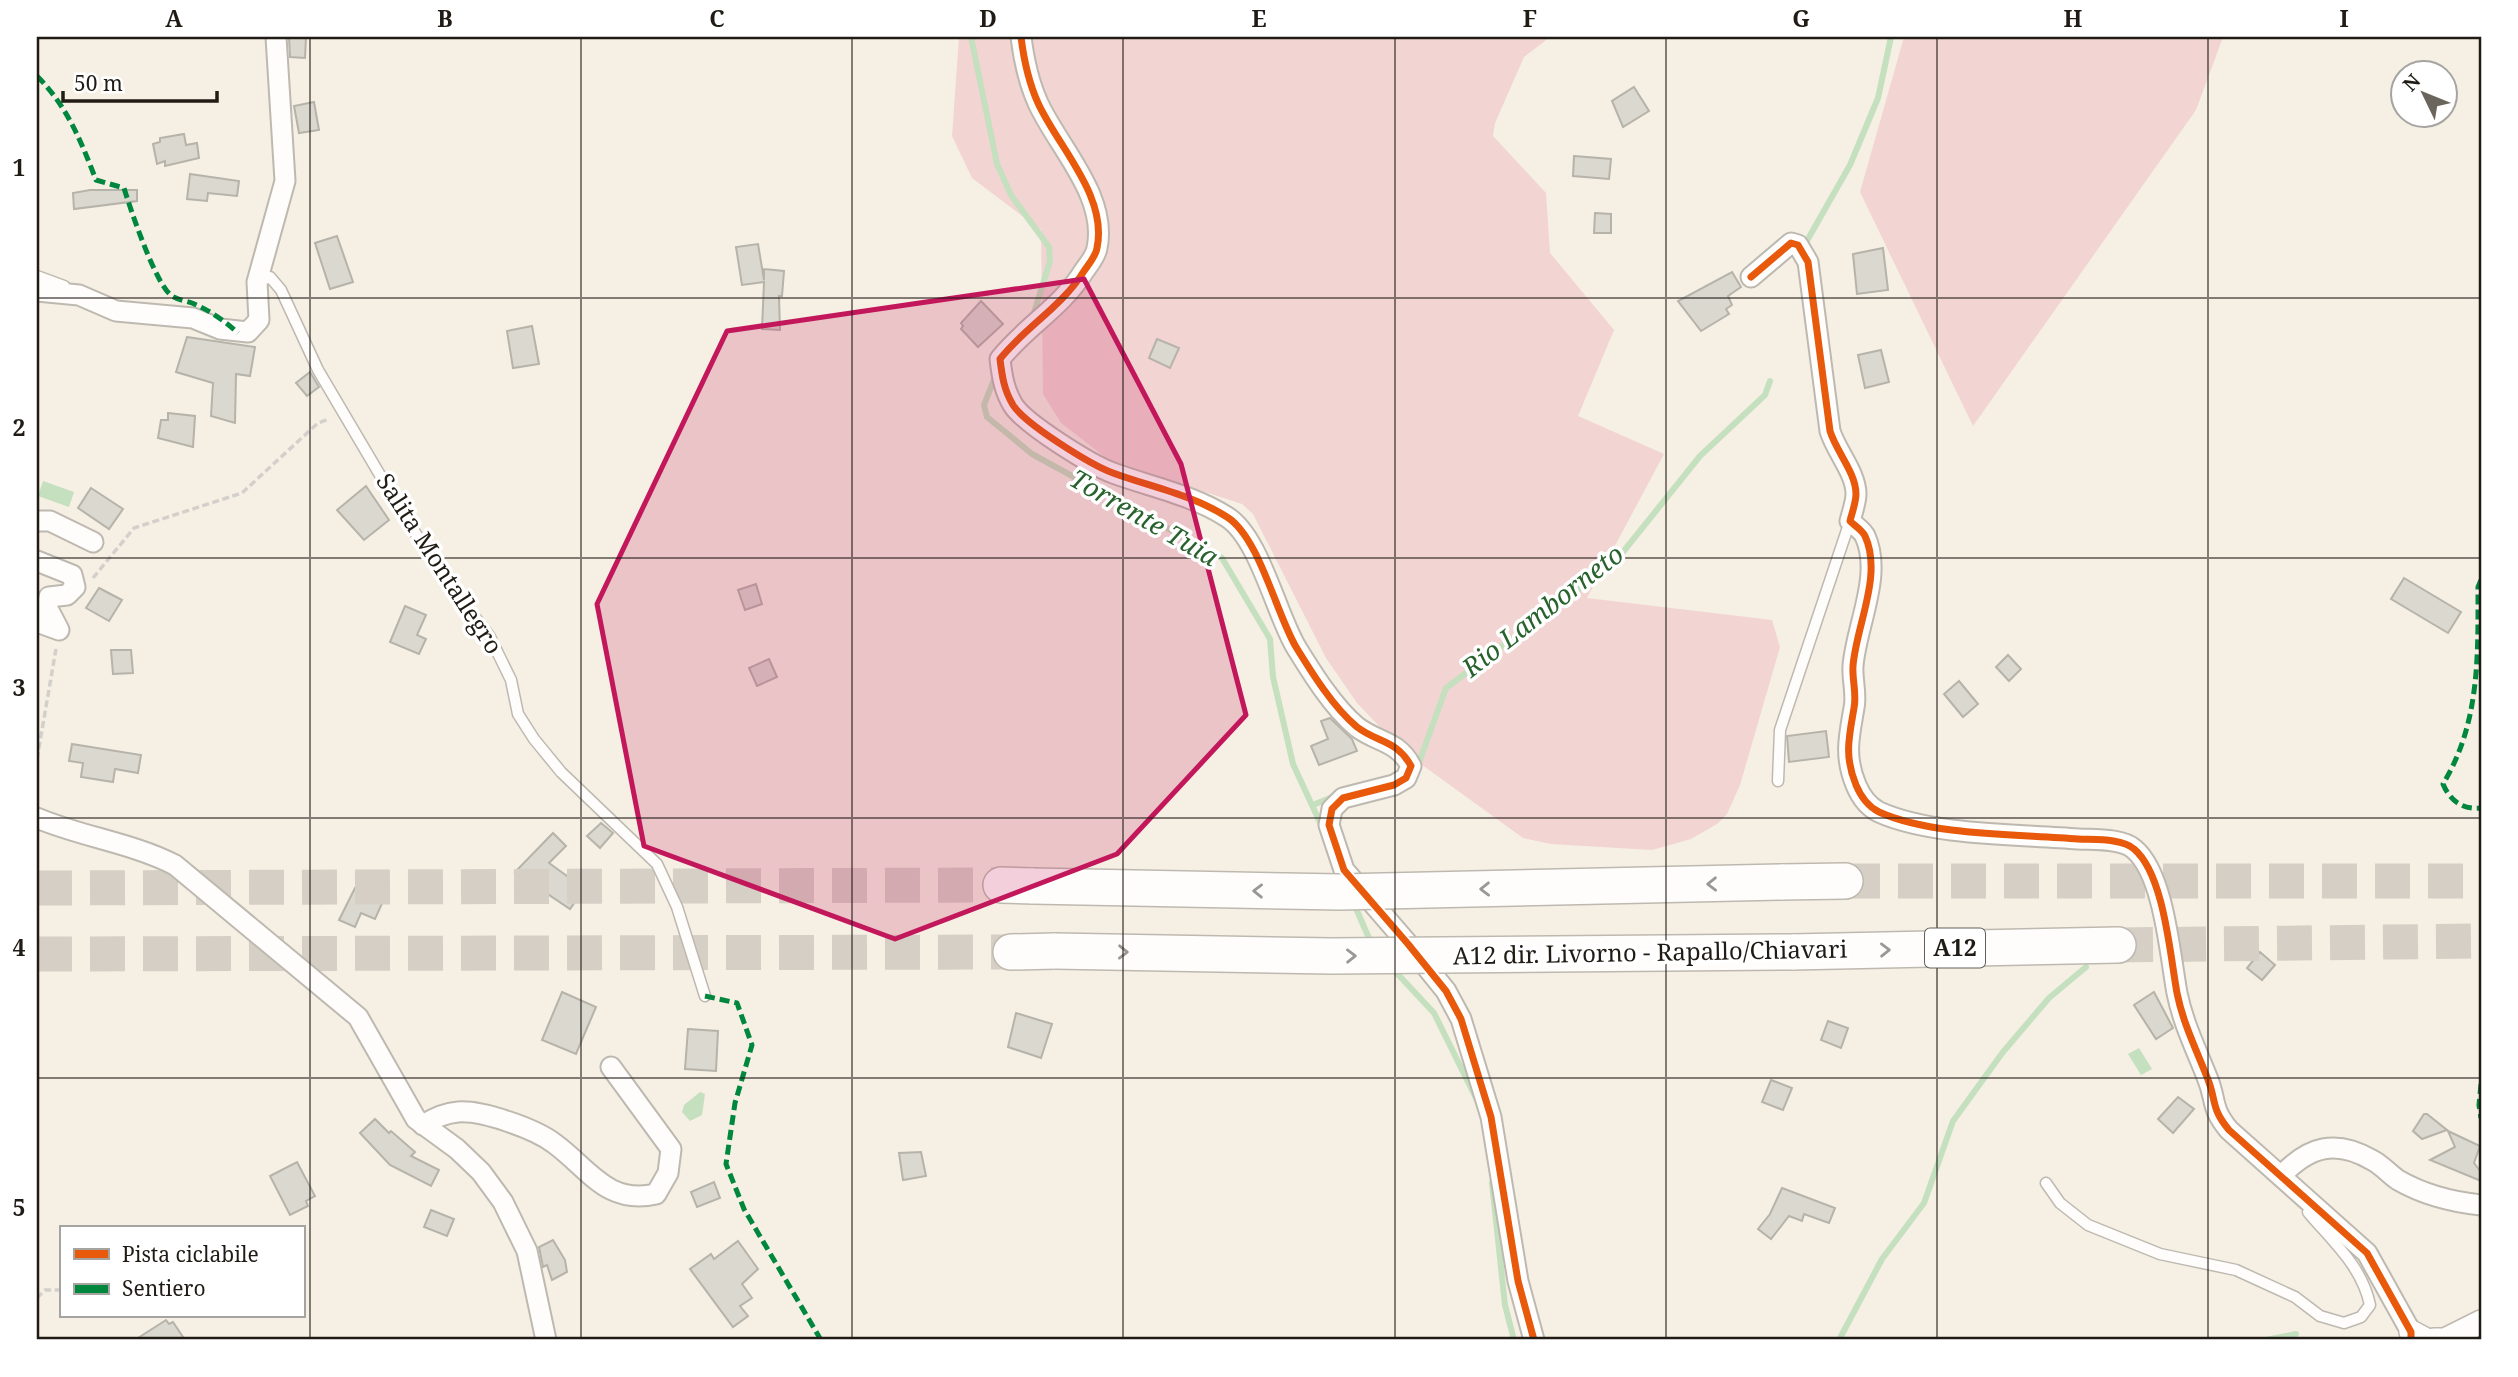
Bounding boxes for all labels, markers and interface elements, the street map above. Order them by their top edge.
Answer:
text: A [165,2,183,34]
text: B [437,2,453,34]
text: C [709,2,725,34]
text: D [979,2,997,34]
text: E [1251,2,1267,34]
text: F [1523,2,1537,34]
text: G [1792,2,1810,34]
text: H [2064,2,2083,34]
text: I [2339,2,2349,34]
scale bar [63,60,217,104]
north arrow [2388,60,2458,130]
text: N [2397,68,2426,97]
text: 50 m [74,69,123,97]
text: 1 [13,151,26,183]
text: 2 [13,411,26,443]
water label: Torrente Tuia [1064,460,1225,574]
street label: Salita Montallegro [369,466,511,660]
water label: Rio Lamborneto [1453,536,1631,685]
text: 3 [13,671,26,703]
one-way arrow [1707,876,1718,891]
one-way arrow [1479,881,1490,897]
one-way arrow [1252,883,1263,898]
road number: A12 [1925,928,1985,967]
text: 4 [13,931,26,963]
street label: A12 dir. Livorno - Rapallo/Chiavari [1452,932,1848,971]
one-way arrow [1880,942,1891,958]
one-way arrow [1118,944,1129,960]
one-way arrow [1346,948,1356,964]
text: 5 [13,1191,26,1223]
legend [60,1226,304,1318]
text: Pista ciclabile [122,1240,259,1268]
text: Sentiero [122,1274,206,1302]

